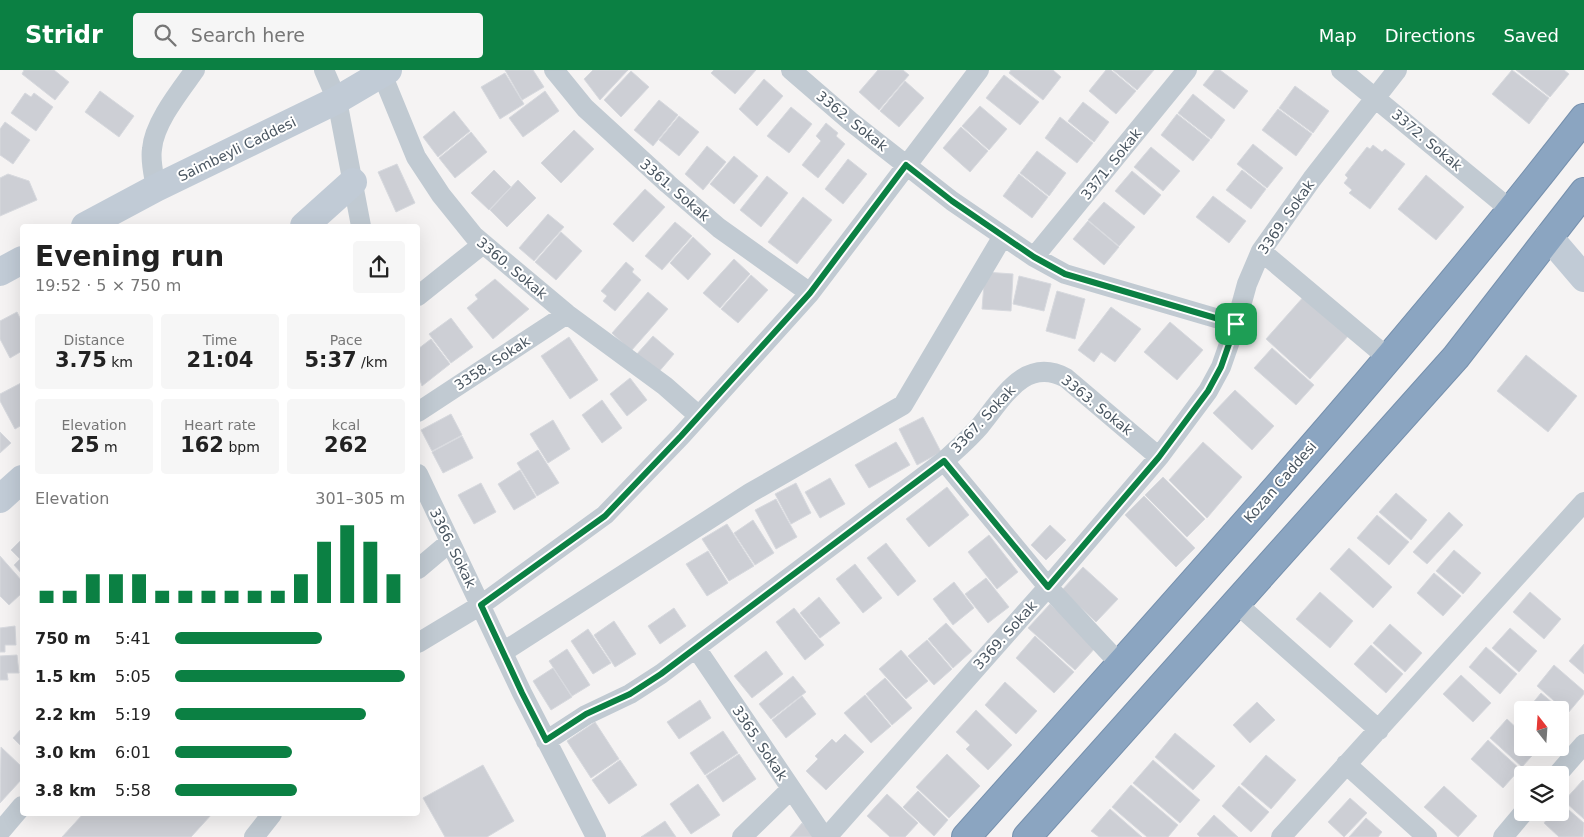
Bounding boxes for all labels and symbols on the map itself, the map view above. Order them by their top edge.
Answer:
street label: 3362. Sokak [813,88,891,155]
street label: 3372. Sokak [1389,106,1466,175]
street label: Saimbeyli Caddesi [176,114,298,184]
street label: 3371. Sokak [1078,125,1145,203]
street label: 3361. Sokak [637,156,714,225]
street label: 3369. Sokak [1255,176,1318,257]
street label: 3360. Sokak [474,234,551,303]
pin [1215,303,1257,345]
street label: 3358. Sokak [451,332,533,393]
street label: 3363. Sokak [1058,372,1136,439]
street label: 3367. Sokak [948,381,1019,456]
street label: Kozan Caddesi [1240,438,1320,526]
street label: 3366. Sokak [427,506,480,591]
street label: 3369. Sokak [970,597,1040,673]
north arrow [1514,701,1569,756]
street label: 3365. Sokak [729,703,791,784]

